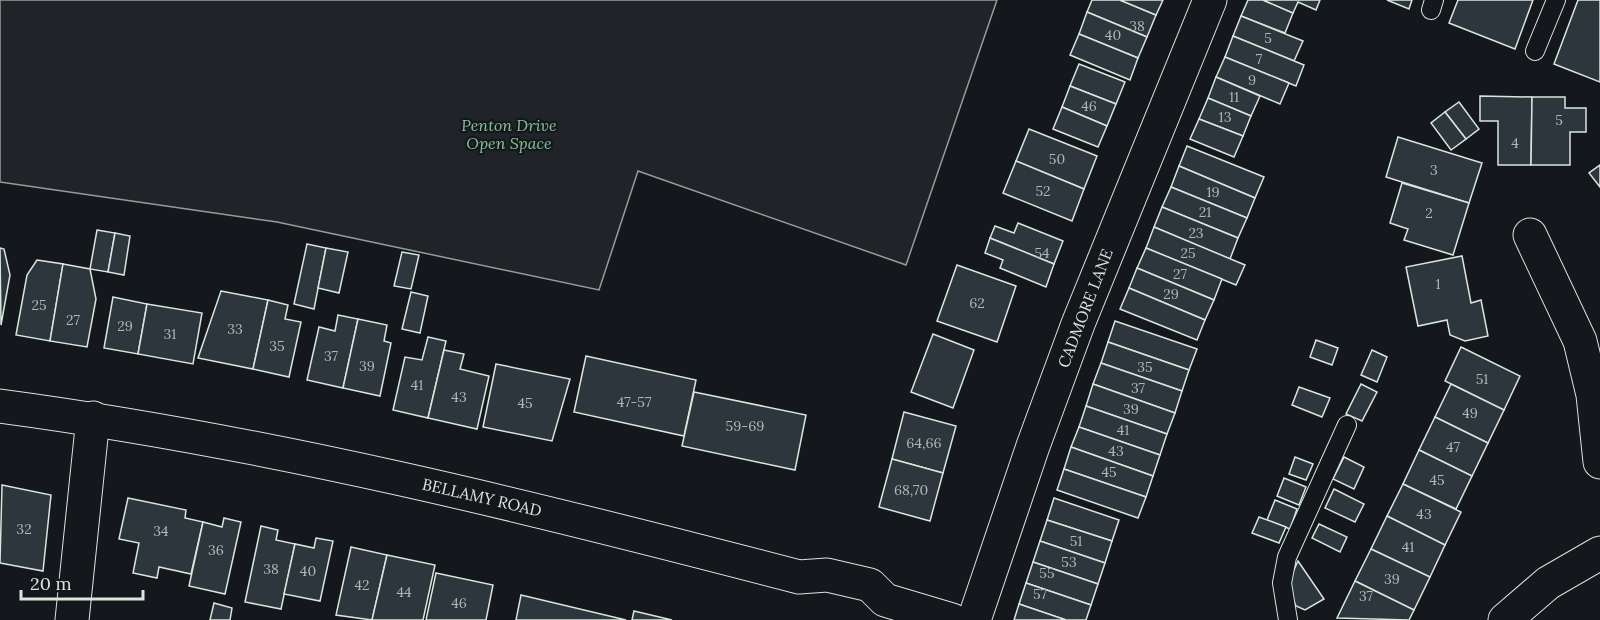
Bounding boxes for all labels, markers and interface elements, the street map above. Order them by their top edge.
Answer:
house number: 38 [1129,17,1145,35]
house number: 40 [1105,26,1121,44]
house number: 5 [1264,29,1272,47]
house number: 7 [1256,50,1263,68]
house number: 9 [1248,71,1256,89]
house number: 11 [1229,88,1239,106]
house number: 46 [1081,97,1097,115]
house number: 13 [1219,108,1232,126]
house number: 5 [1555,111,1563,129]
park label: Penton Drive Open Space [461,115,557,153]
house number: 4 [1511,134,1519,152]
house number: 50 [1049,150,1065,168]
house number: 3 [1430,161,1438,179]
house number: 52 [1035,182,1051,200]
house number: 19 [1206,183,1220,201]
house number: 21 [1199,203,1211,221]
house number: 2 [1425,204,1433,222]
house number: 23 [1188,224,1204,242]
house number: 54 [1034,244,1050,262]
house number: 25 [1180,244,1196,262]
street label: CADMORE LANE [1053,246,1117,370]
house number: 27 [1173,265,1188,283]
house number: 1 [1435,275,1441,293]
house number: 29 [1163,285,1179,303]
house number: 62 [969,294,985,312]
house number: 25 [31,296,47,314]
house number: 27 [66,311,81,329]
house number: 29 [117,317,133,335]
house number: 33 [227,320,243,338]
house number: 31 [164,325,176,343]
house number: 35 [269,337,285,355]
house number: 37 [324,347,339,365]
house number: 39 [359,357,375,375]
house number: 35 [1137,358,1153,376]
house number: 51 [1476,370,1488,388]
house number: 41 [411,376,423,394]
house number: 37 [1131,379,1146,397]
house number: 43 [451,388,467,406]
house number: 47-57 [617,393,652,411]
house number: 45 [517,394,533,412]
house number: 39 [1123,400,1139,418]
house number: 49 [1462,404,1478,422]
house number: 59-69 [726,417,764,435]
house number: 41 [1117,421,1129,439]
house number: 64,66 [906,434,942,452]
house number: 47 [1446,438,1461,456]
house number: 43 [1108,442,1124,460]
house number: 45 [1101,463,1117,481]
house number: 45 [1429,471,1445,489]
street label: BELLAMY ROAD [420,474,544,520]
house number: 68,70 [894,481,928,499]
house number: 43 [1416,505,1432,523]
house number: 32 [16,520,32,538]
house number: 34 [153,522,169,540]
house number: 51 [1070,532,1082,550]
house number: 41 [1402,538,1414,556]
house number: 36 [208,541,224,559]
house number: 53 [1061,553,1077,571]
house number: 38 [263,560,279,578]
house number: 40 [300,562,316,580]
scale bar [21,563,142,601]
house number: 55 [1039,564,1055,582]
house number: 39 [1384,570,1400,588]
text: 20 m [30,572,72,595]
house number: 42 [354,576,370,594]
house number: 44 [396,583,412,601]
house number: 57 [1033,585,1048,603]
house number: 37 [1359,587,1374,605]
house number: 46 [451,594,467,612]

